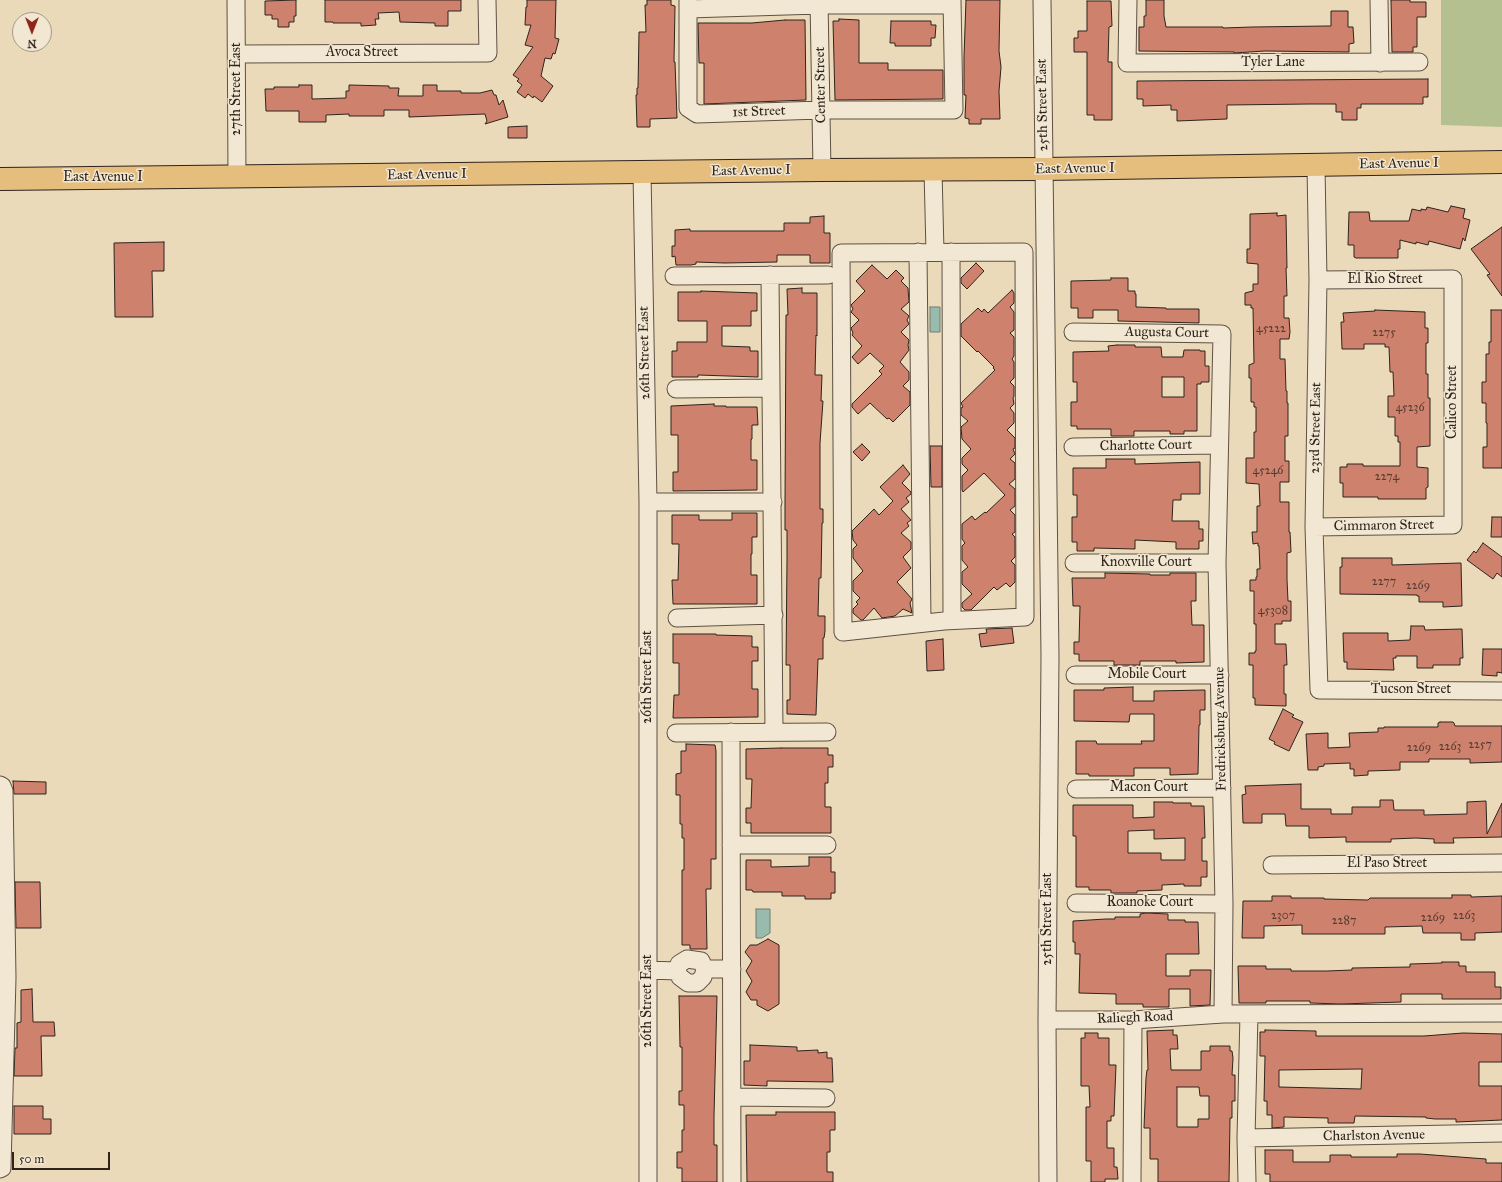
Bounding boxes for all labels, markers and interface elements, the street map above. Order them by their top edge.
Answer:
north arrow [12,12,52,52]
text: N [27,37,37,50]
street label: 27th Street East [229,42,245,136]
street label: Avoca Street [326,45,398,61]
street label: Center Street [812,46,830,124]
street label: Tyler Lane [1241,55,1305,71]
street label: 25th Street East [1034,58,1052,152]
street label: 1st Street [732,103,786,121]
street label: East Avenue I [1359,155,1439,173]
street label: East Avenue I [1035,160,1115,178]
street label: East Avenue I [711,162,791,180]
street label: East Avenue I [387,166,467,184]
street label: East Avenue I [63,170,143,186]
street label: El Rio Street [1347,272,1423,288]
street label: 26th Street East [636,306,654,400]
house number: 45222 [1256,322,1286,336]
street label: Augusta Court [1125,324,1209,342]
house number: 2275 [1372,326,1396,340]
street label: Calico Street [1445,365,1461,439]
street label: 23rd Street East [1307,382,1325,474]
house number: 45236 [1395,401,1425,415]
street label: Charlotte Court [1100,437,1192,455]
house number: 45246 [1252,464,1284,478]
house number: 2274 [1375,470,1399,484]
street label: Cimmaron Street [1334,517,1434,535]
street label: Knoxville Court [1100,555,1192,571]
house number: 2277 [1372,575,1396,589]
house number: 2269 [1406,579,1430,593]
house number: 45308 [1258,604,1288,618]
street label: 26th Street East [640,630,656,724]
street label: Mobile Court [1108,667,1186,683]
street label: Fredricksburg Avenue [1212,667,1230,791]
street label: Tucson Street [1371,682,1451,698]
house number: 2257 [1468,738,1492,752]
house number: 2263 [1439,740,1461,754]
house number: 2269 [1407,741,1431,755]
street label: Macon Court [1110,780,1188,796]
street label: El Paso Street [1347,856,1427,872]
street label: 25th Street East [1040,873,1056,965]
street label: Roanoke Court [1106,895,1194,911]
house number: 2307 [1271,909,1295,923]
house number: 2263 [1453,909,1475,923]
house number: 2269 [1421,911,1445,925]
house number: 2287 [1332,914,1356,928]
street label: 26th Street East [640,954,656,1048]
street label: Raliegh Road [1097,1008,1173,1028]
street label: Charlston Avenue [1323,1127,1425,1145]
scale bar [14,1144,112,1170]
text: 50 m [19,1152,44,1166]

